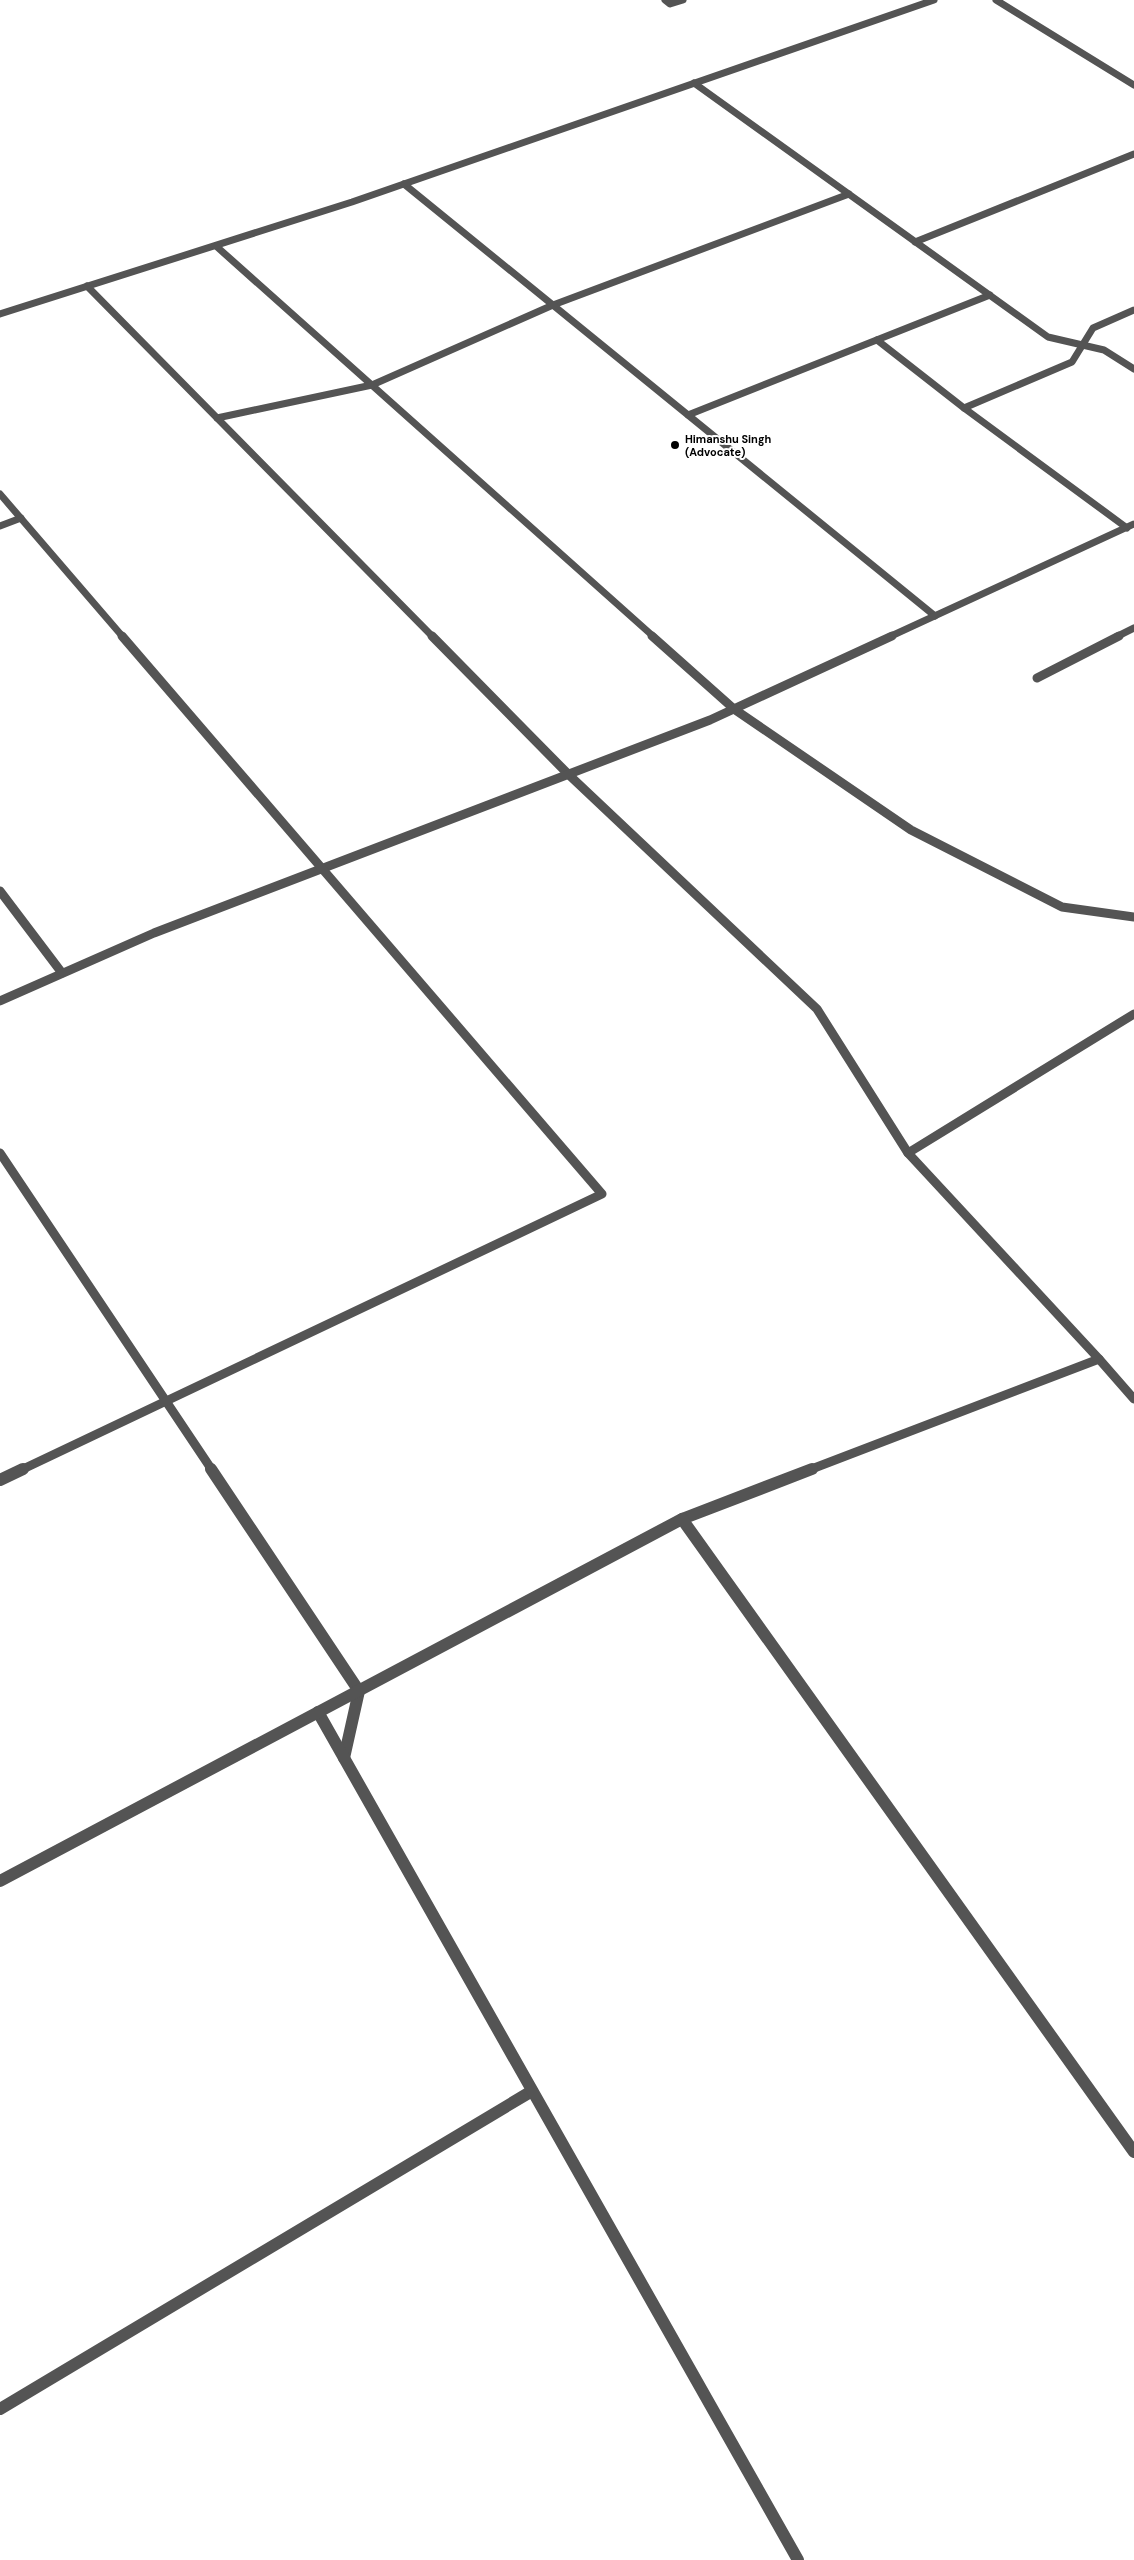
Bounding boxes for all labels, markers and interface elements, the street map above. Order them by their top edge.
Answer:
place label: Himanshu Singh (Advocate) [685,432,771,459]
marker: Himanshu Singh (Advocate) [669,439,681,451]

